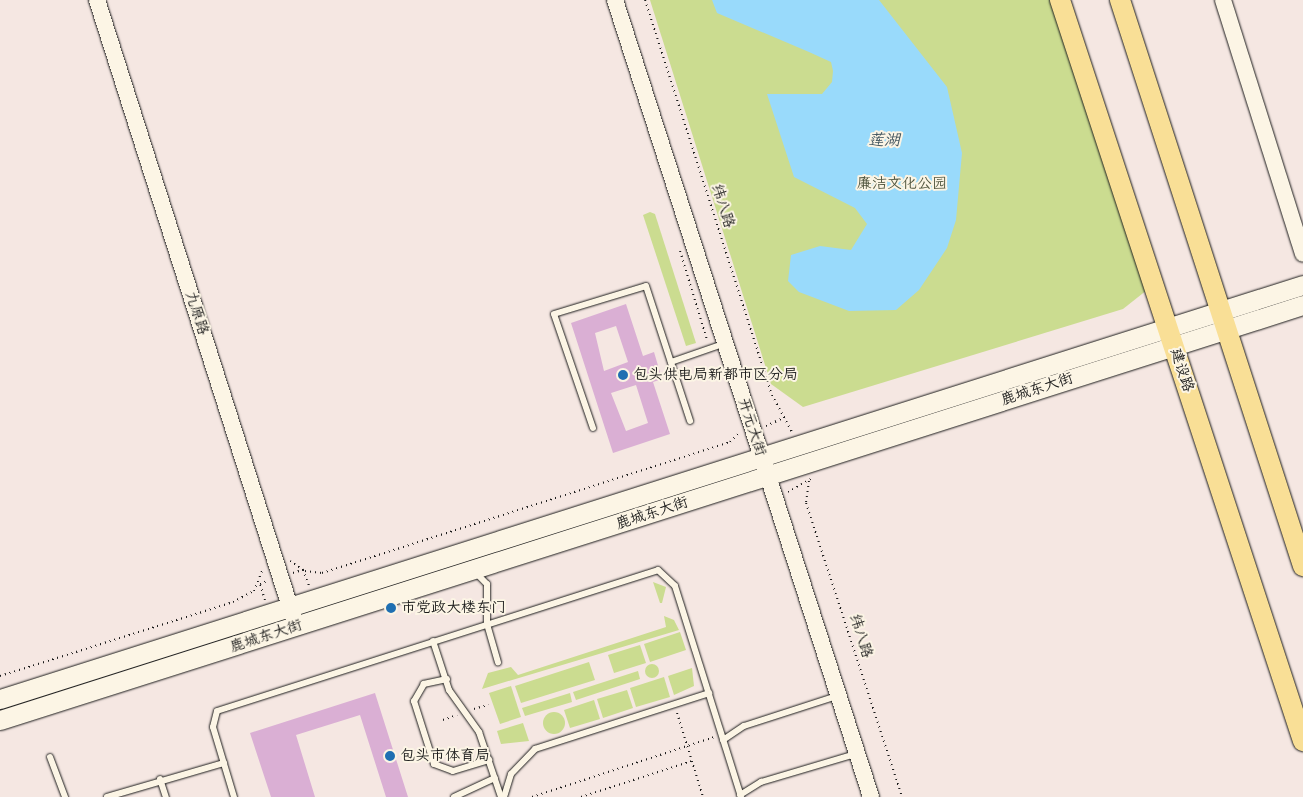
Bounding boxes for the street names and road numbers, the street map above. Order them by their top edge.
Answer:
street label: 纬八路 [707,182,739,230]
street label: 九原路 [181,289,213,337]
street label: 建设路 [1166,346,1198,394]
street label: 鹿城东大街 [999,369,1075,409]
street label: 开元大街 [734,396,770,458]
street label: 鹿城东大街 [614,493,690,533]
street label: 纬八路 [845,612,877,660]
street label: 鹿城东大街 [228,616,304,656]

